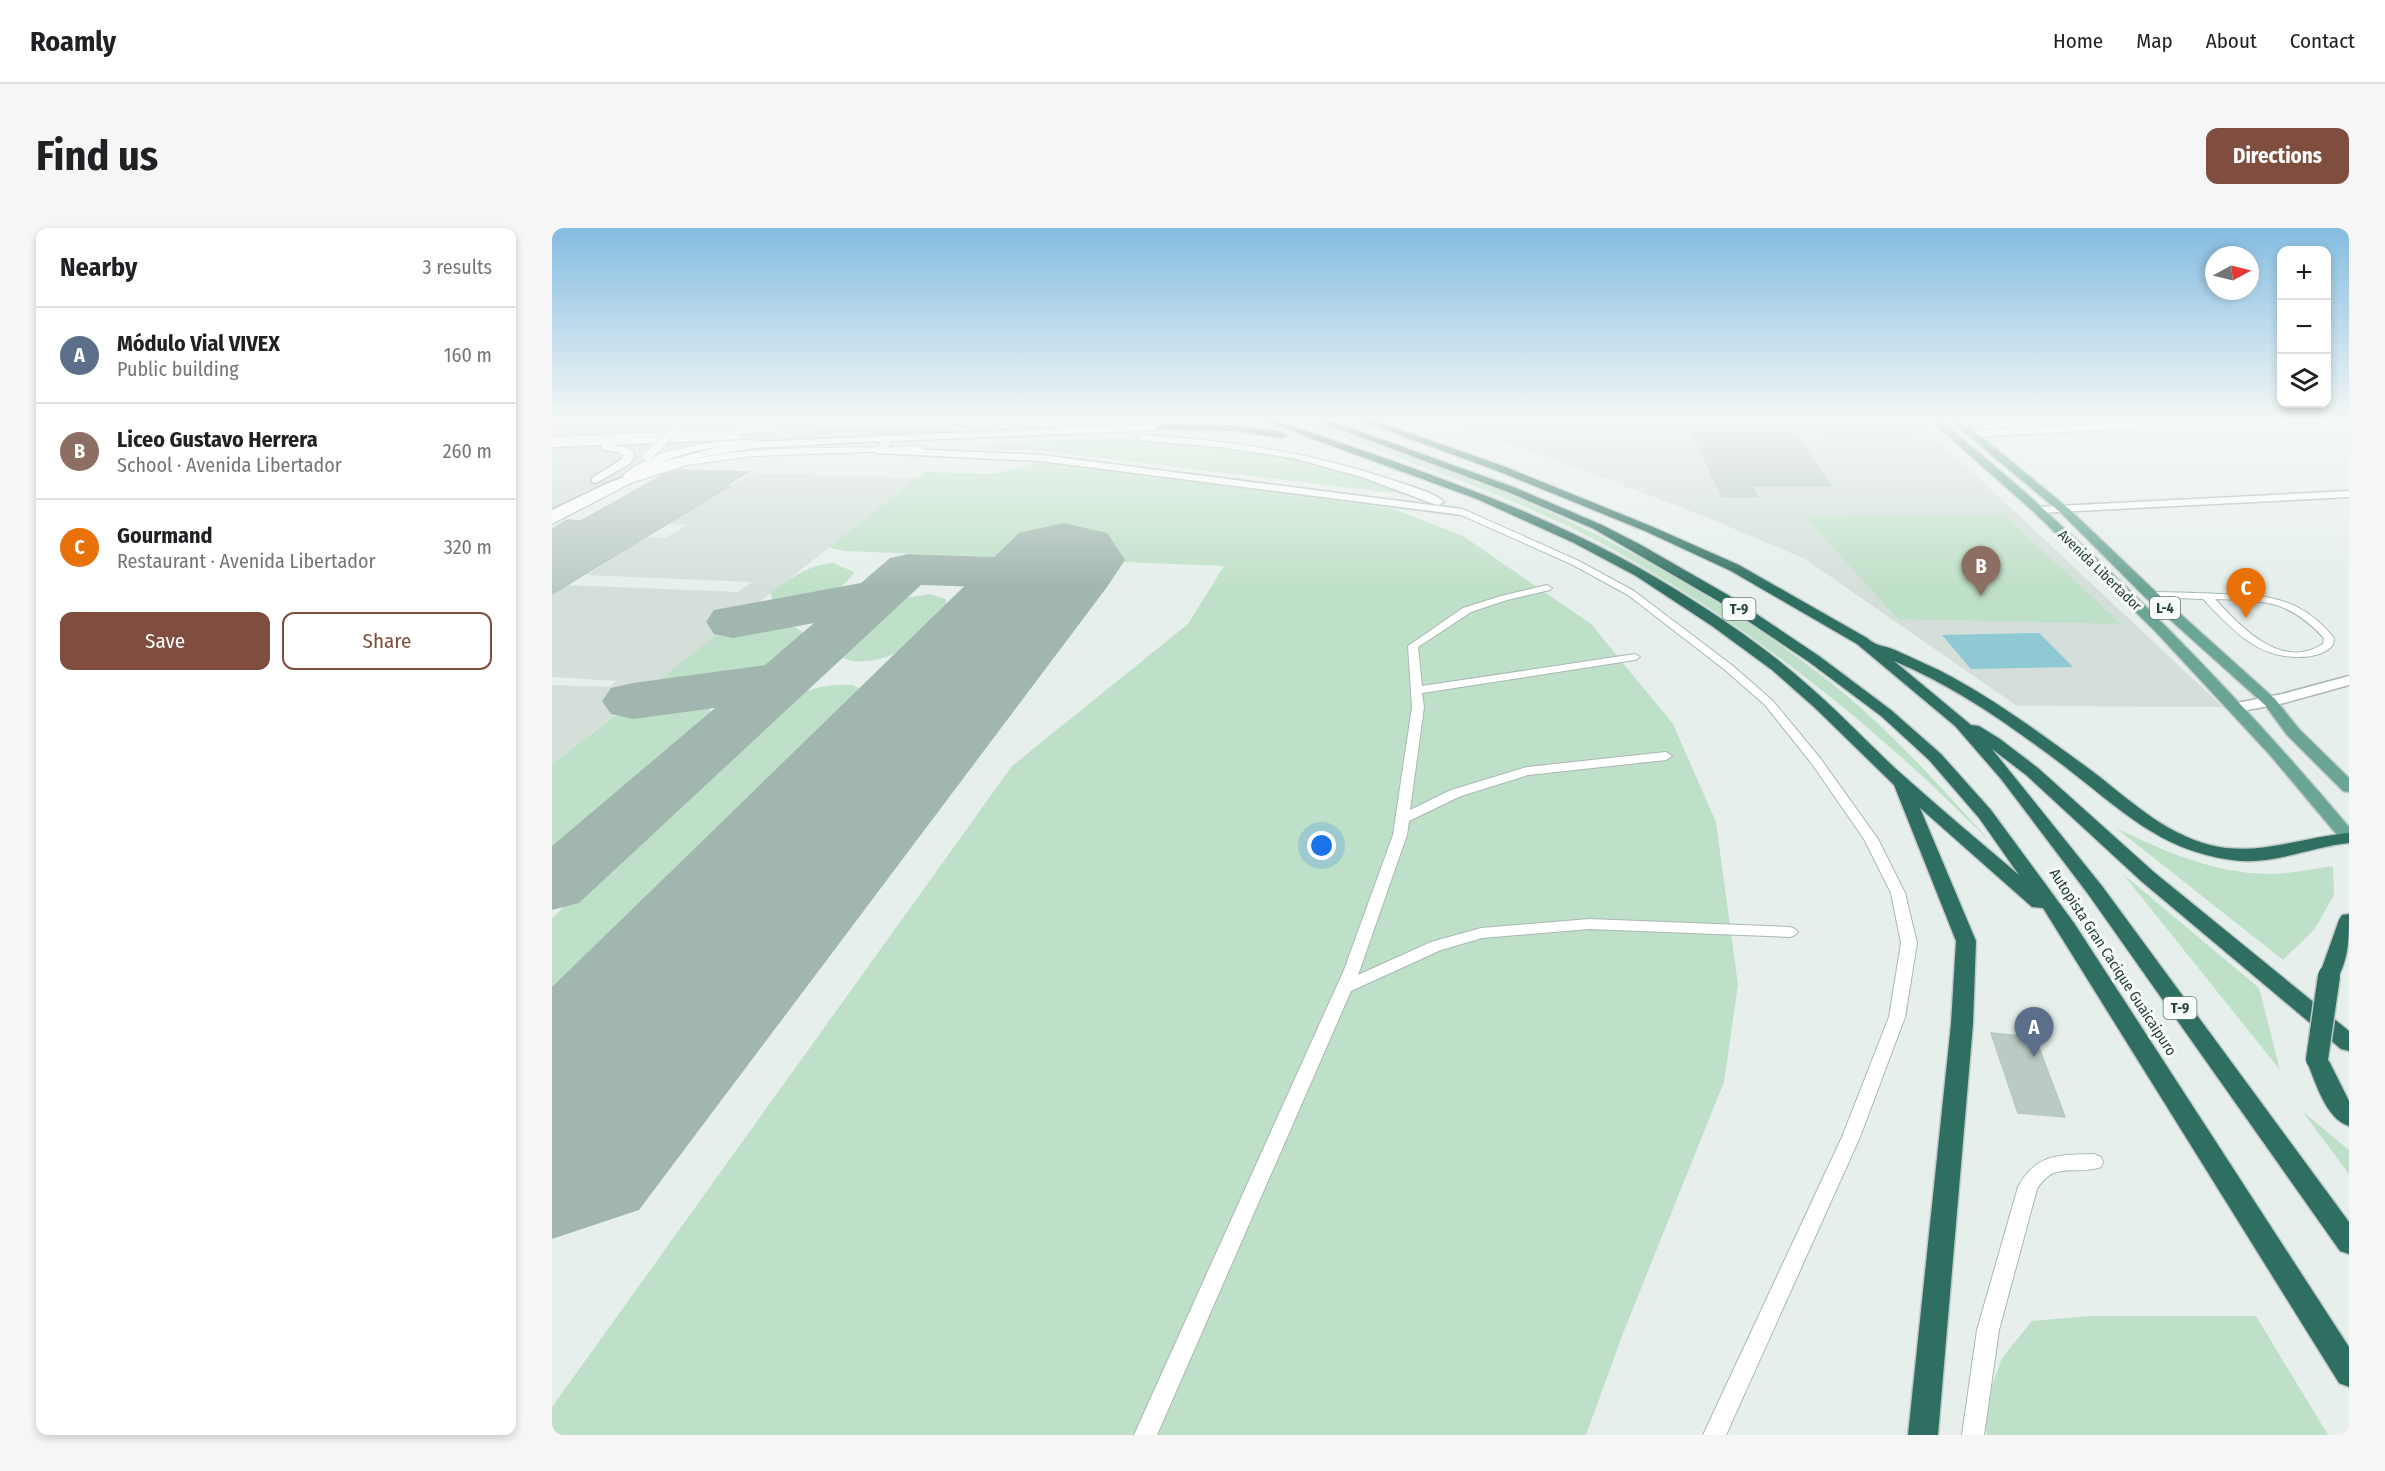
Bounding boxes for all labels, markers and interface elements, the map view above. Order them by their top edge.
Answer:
text: Roamly [30,25,116,58]
text: Home [2053,28,2103,54]
text: Map [2136,28,2173,54]
text: About [2206,28,2257,54]
text: Contact [2290,28,2355,54]
button: Directions [2206,128,2349,184]
text: Find us [36,131,158,181]
north arrow [2205,246,2259,300]
map controls [2277,246,2331,408]
button: + [2277,246,2331,300]
text: Nearby [60,252,137,283]
text: 3 results [423,255,492,279]
button: − [2277,300,2331,354]
text: Módulo Vial VIVEX [117,330,280,357]
text: A [74,343,85,367]
text: 160 m [444,343,492,367]
button: layers [2277,354,2331,408]
text: Public building [117,357,239,381]
text: Liceo Gustavo Herrera [117,426,318,453]
text: B [74,439,85,463]
text: 260 m [443,439,492,463]
text: School · Avenida Libertador [117,453,342,477]
text: Gourmand [117,522,212,549]
street label: Avenida Libertador [2055,526,2145,614]
text: C [74,535,85,559]
text: 320 m [444,535,492,559]
pin: B [1962,546,2000,596]
text: Restaurant · Avenida Libertador [117,549,375,573]
pin: C [2226,568,2266,618]
road number: L-4 [2150,597,2180,619]
road number: T-9 [1722,598,1756,620]
button: Save [60,612,270,670]
button: Share [282,612,492,670]
your location [1307,831,1336,860]
street label: Autopista Gran Cacique Guaicaipuro [2046,865,2180,1059]
road number: T-9 [2164,997,2196,1019]
pin: A [2014,1008,2054,1057]

